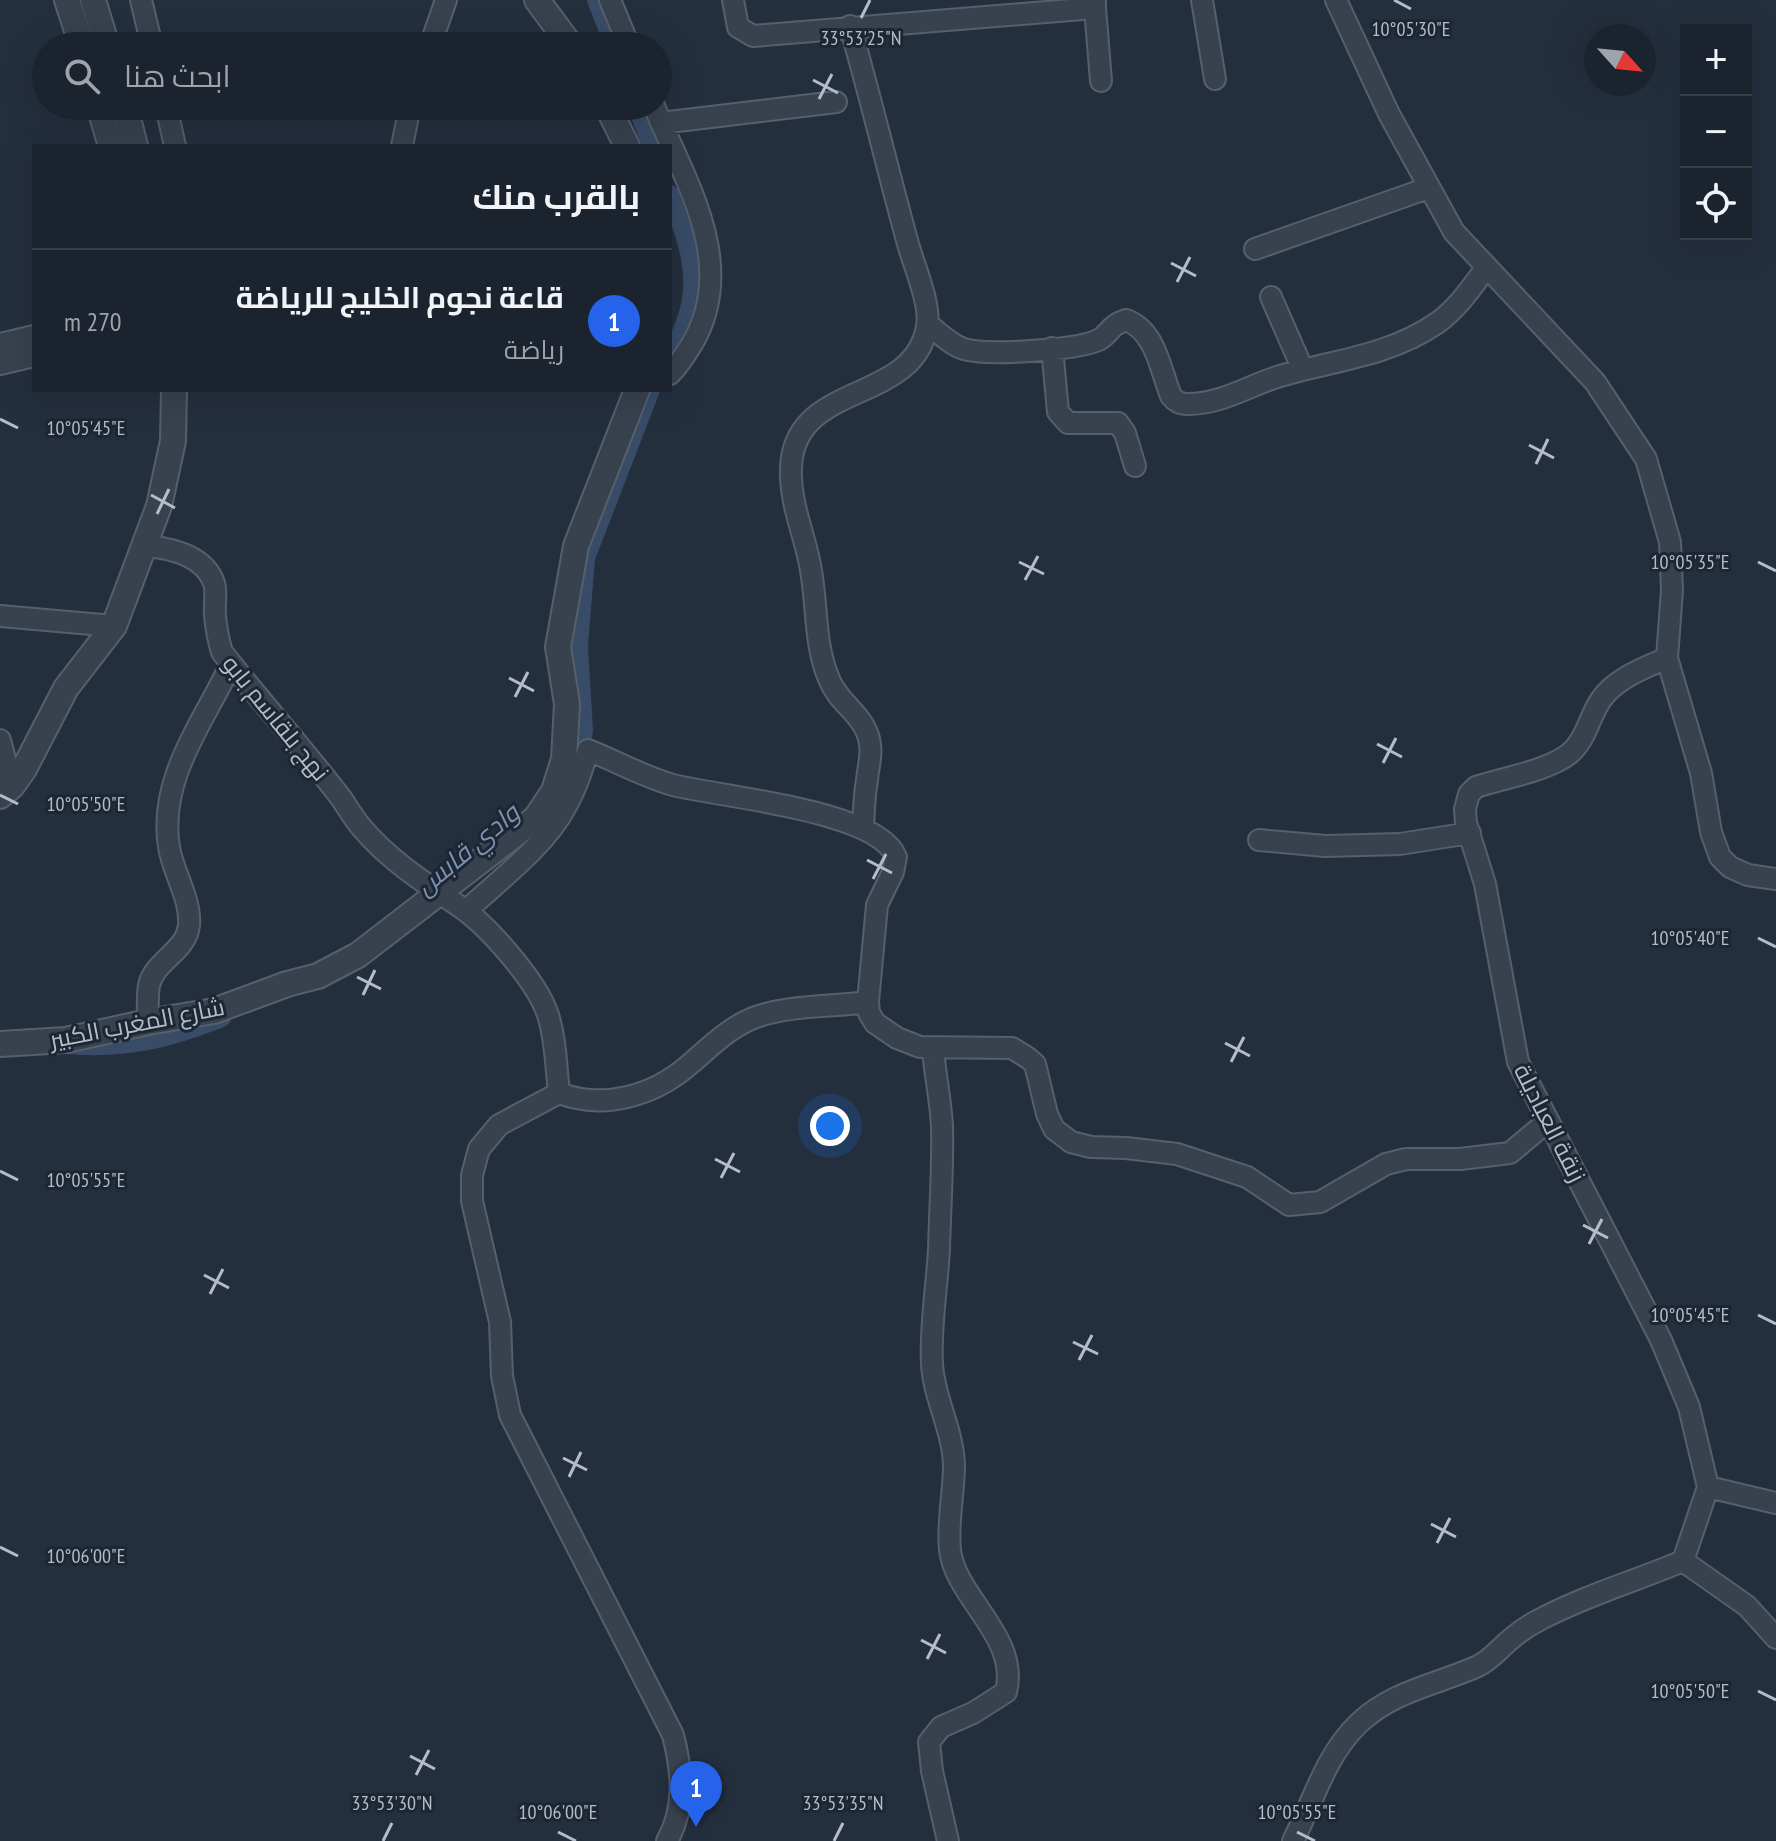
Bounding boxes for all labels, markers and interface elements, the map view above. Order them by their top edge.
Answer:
text: 10°05'30"E [1372,16,1450,42]
north arrow [1584,24,1656,96]
map controls [1680,24,1752,240]
button: + [1680,24,1752,96]
text: 33°53'25"N [821,25,901,51]
search box [32,32,672,120]
icon: search [60,54,104,98]
text: ابحث هنا [124,56,231,95]
button: − [1680,96,1752,168]
button: locate [1680,168,1752,240]
text: بالقرب منك [473,174,640,218]
text: قاعة نجوم الخليج للرياضة [236,277,564,316]
text: 270 m [64,305,122,338]
text: 1 [608,305,620,338]
text: رياضة [504,333,564,366]
text: 10°05'45"E [47,415,125,441]
text: 10°05'35"E [1651,549,1729,575]
street label: نهج بلقاسم بابو [215,649,336,788]
text: 10°05'50"E [47,791,125,817]
water label: وادي قابس [408,795,530,906]
text: 10°05'40"E [1651,925,1729,951]
street label: شارع المغرب الكبير [45,991,227,1057]
street label: زنقة العباديلة [1507,1059,1593,1187]
your location [810,1106,850,1146]
text: 10°05'55"E [47,1167,125,1193]
text: 10°05'45"E [1651,1302,1729,1328]
text: 10°06'00"E [47,1543,125,1569]
text: 10°05'50"E [1651,1678,1729,1704]
pin: 1 [670,1761,722,1827]
text: 33°53'30"N [352,1790,432,1816]
text: 33°53'35"N [803,1790,883,1816]
text: 10°06'00"E [519,1799,597,1825]
text: 10°05'55"E [1258,1799,1336,1825]

